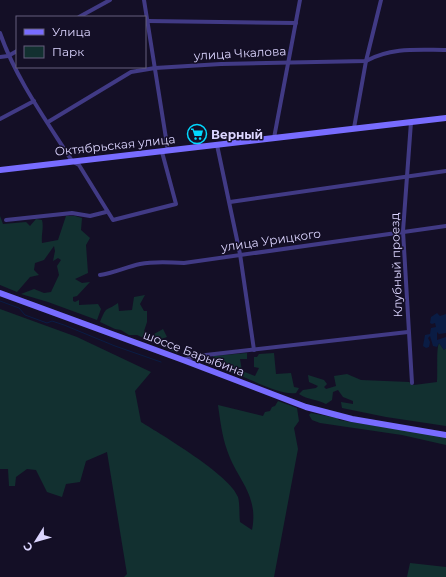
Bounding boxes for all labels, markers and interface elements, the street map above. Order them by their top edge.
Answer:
legend [16,16,146,68]
text: Улица [52,24,91,39]
street label: улица Чкалова [192,43,287,63]
text: Парк [52,44,84,59]
supermarket icon: Верный [186,123,208,145]
place label: Верный [211,127,263,142]
street label: Октябрьская улица [54,131,176,159]
street label: Клубный проезд [387,212,405,318]
street label: улица Урицкого [219,226,322,255]
street label: шоссе Барыбина [141,327,247,379]
north arrow [16,521,56,561]
text: С [20,540,36,554]

